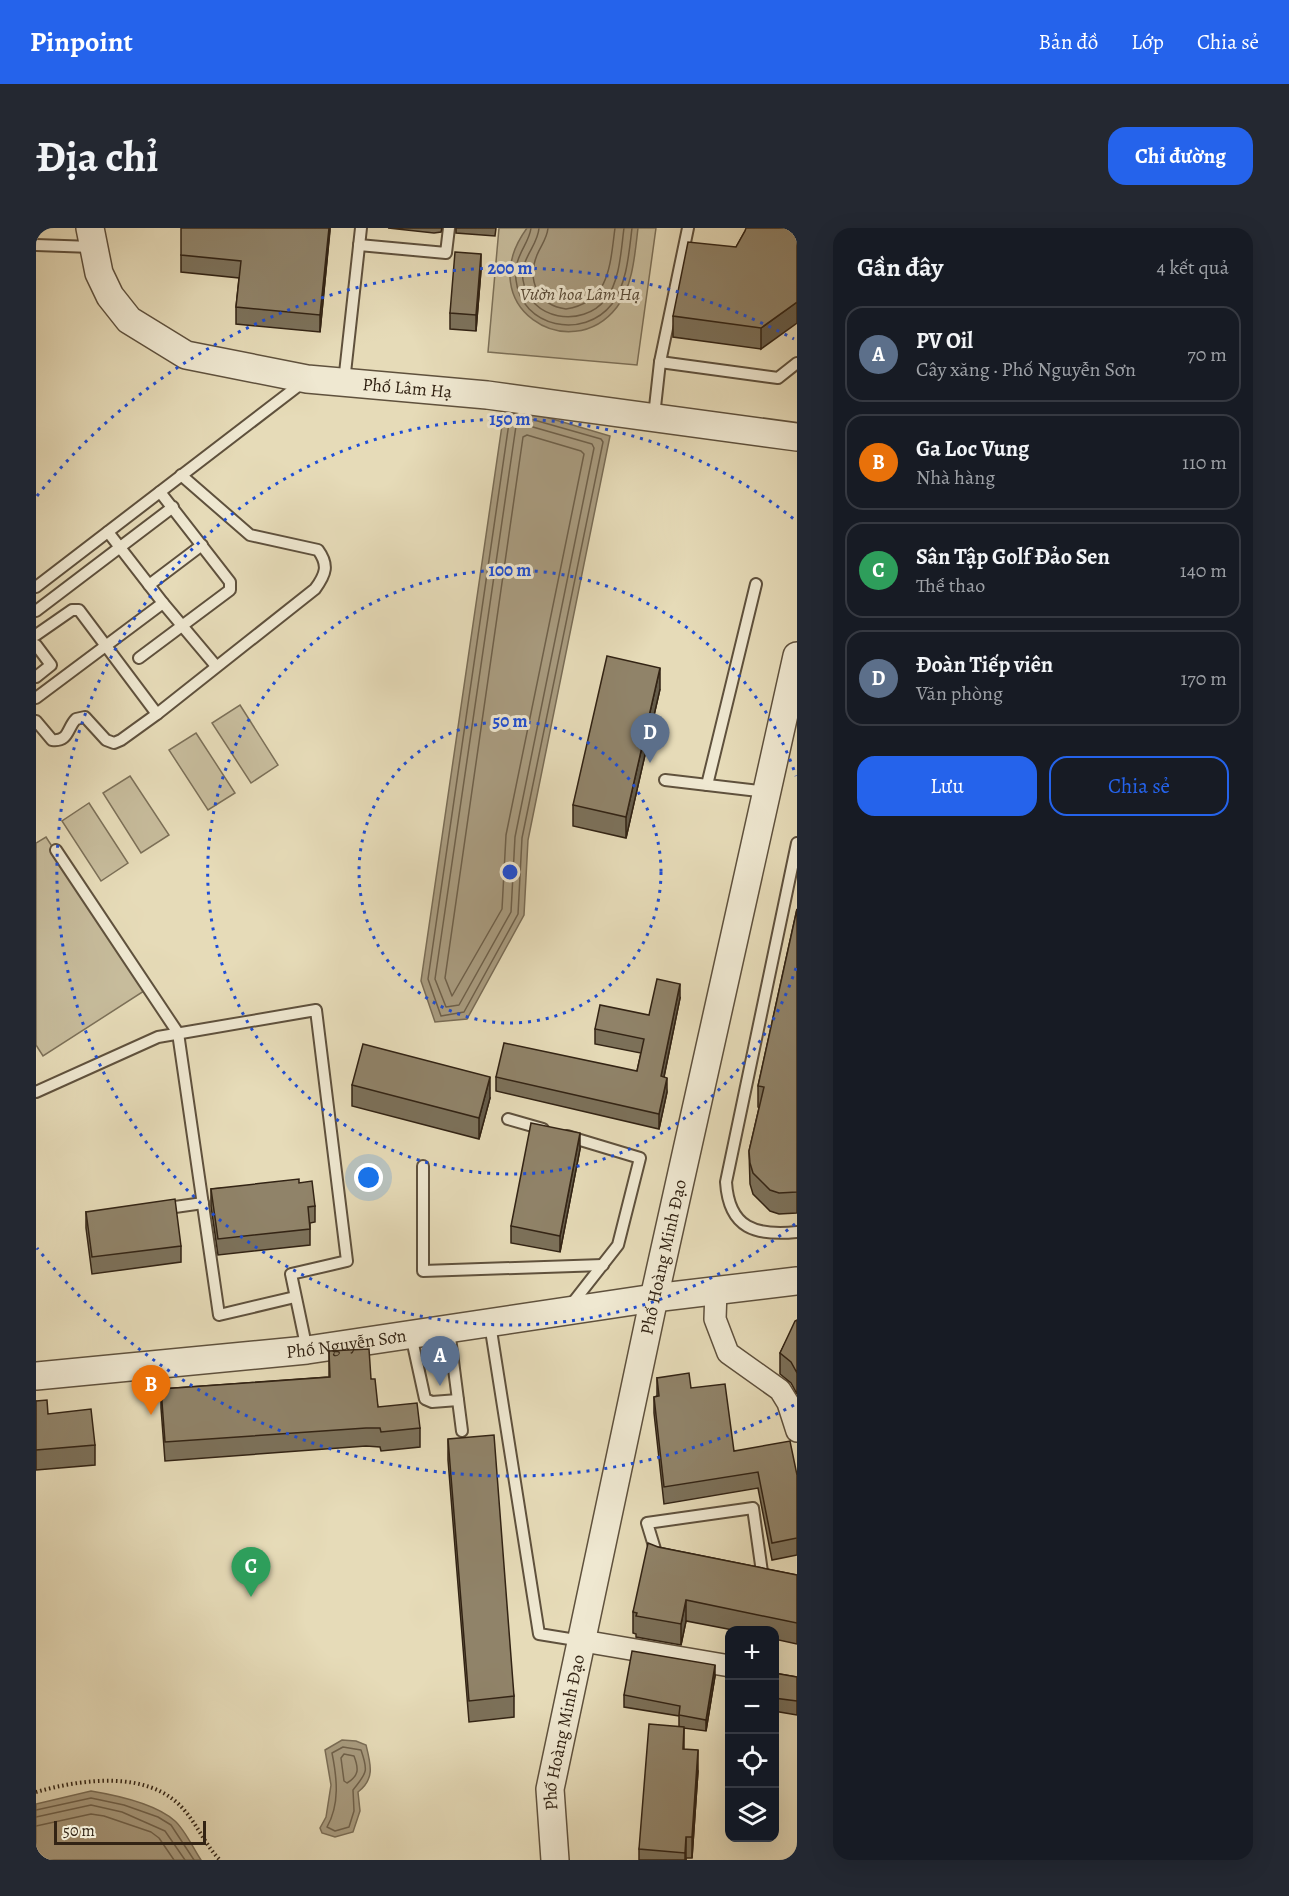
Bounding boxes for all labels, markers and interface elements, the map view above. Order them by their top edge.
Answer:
text: Pinpoint [30,23,133,61]
text: Bản đồ [1039,28,1098,56]
text: Lớp [1131,28,1164,56]
text: Chia sẻ [1197,28,1259,56]
button: Chỉ đường [1108,127,1253,185]
text: Địa chỉ [36,128,158,185]
text: Gần đây [857,250,943,285]
text: 4 kết quả [1156,254,1229,281]
text: 200 m [487,256,533,280]
park label: Vườn hoa Lâm Hạ [520,282,640,306]
text: PV Oil [916,326,973,356]
text: A [872,341,885,368]
text: 70 m [1187,341,1227,368]
text: Cây xăng · Phố Nguyễn Sơn [916,356,1136,383]
street label: Phố Lâm Hạ [362,372,454,404]
text: 150 m [489,407,531,431]
text: Ga Loc Vung [916,434,1029,464]
text: B [872,449,885,476]
text: 110 m [1182,449,1227,476]
text: Nhà hàng [916,464,995,491]
text: Sân Tập Golf Đảo Sen [916,542,1110,572]
text: C [872,557,885,584]
text: 140 m [1180,557,1227,584]
text: 100 m [489,558,531,582]
text: Thể thao [916,572,985,599]
text: Đoàn Tiếp viên [916,650,1053,680]
text: D [872,665,885,692]
text: 170 m [1181,665,1227,692]
text: Văn phòng [916,680,1003,707]
text: 50 m [493,709,527,733]
pin: D [630,714,670,763]
button: Lưu [857,756,1037,816]
button: Chia sẻ [1049,756,1229,816]
centre of rings [500,862,520,882]
your location [354,1163,383,1192]
street label: Phố Hoàng Minh Đạo [635,1177,692,1337]
street label: Phố Nguyễn Sơn [285,1323,408,1364]
pin: A [420,1336,460,1386]
pin: B [132,1366,170,1415]
pin: C [232,1548,270,1597]
map controls [725,1626,779,1842]
button: + [725,1626,779,1680]
street label: Phố Hoàng Minh Đạo [538,1652,590,1811]
button: − [725,1680,779,1734]
button: locate [725,1734,779,1788]
button: layers [725,1788,779,1842]
scale bar [54,1818,206,1846]
text: 50 m [63,1820,95,1842]

